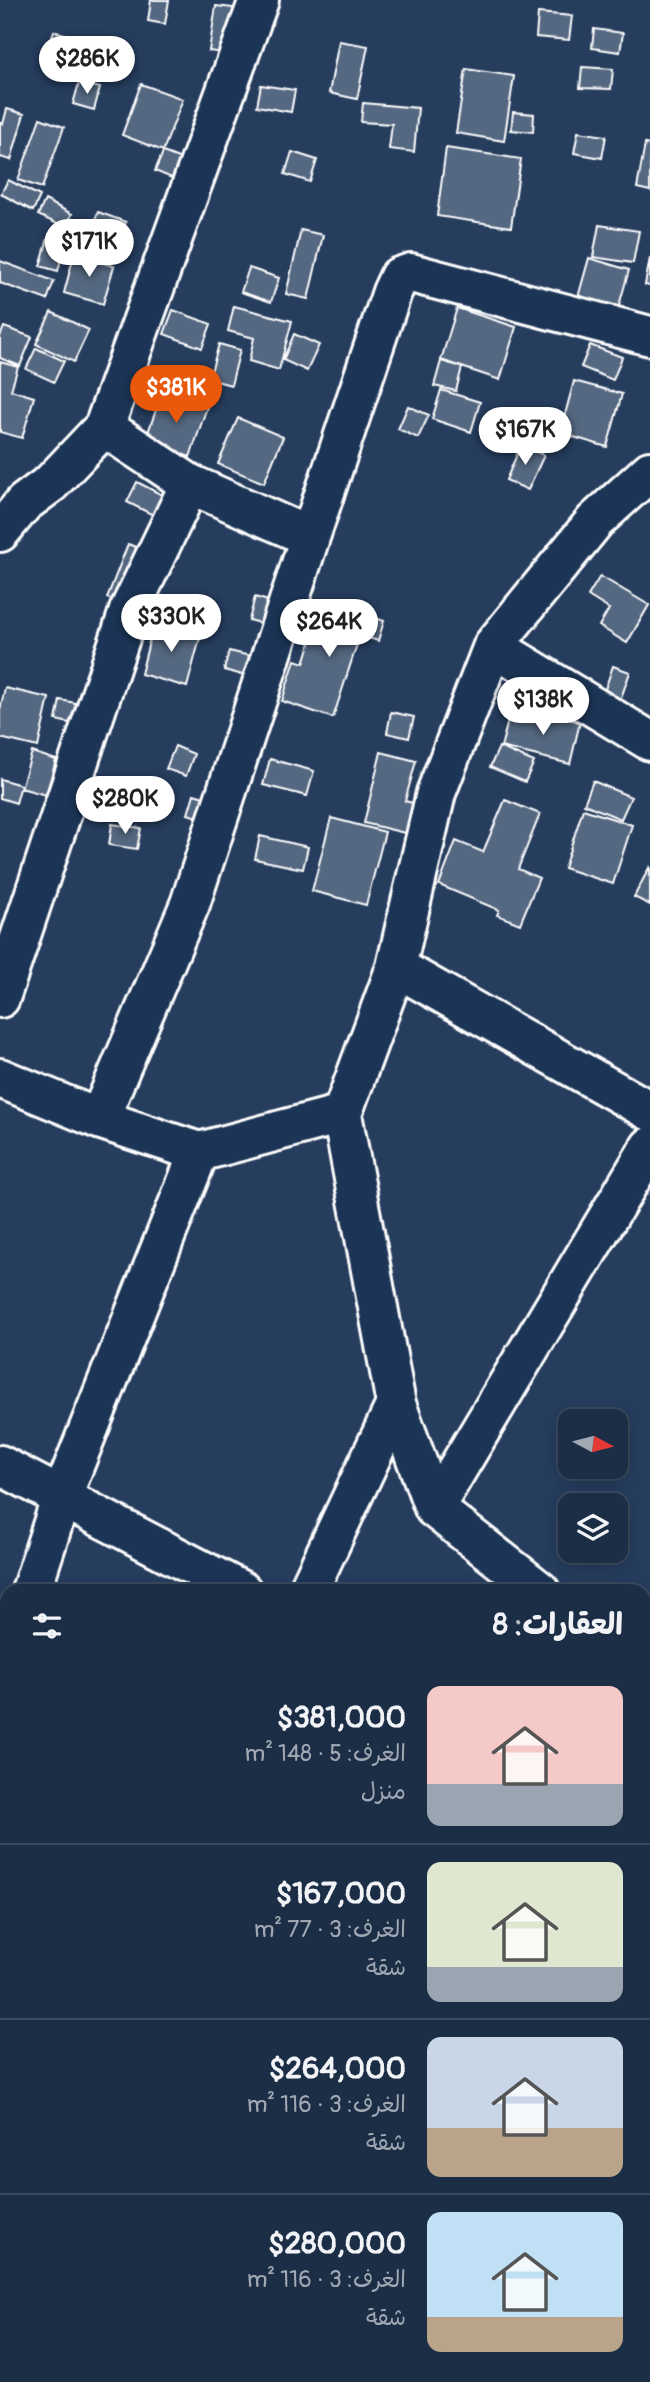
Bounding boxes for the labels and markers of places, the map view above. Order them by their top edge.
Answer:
pin: $286K [38,36,136,96]
pin: $171K [40,219,138,279]
pin: $381K [127,366,225,425]
pin: $167K [476,407,574,467]
pin: $330K [122,594,220,654]
pin: $264K [280,600,378,659]
pin: $138K [494,678,592,737]
pin: $280K [76,776,174,836]

